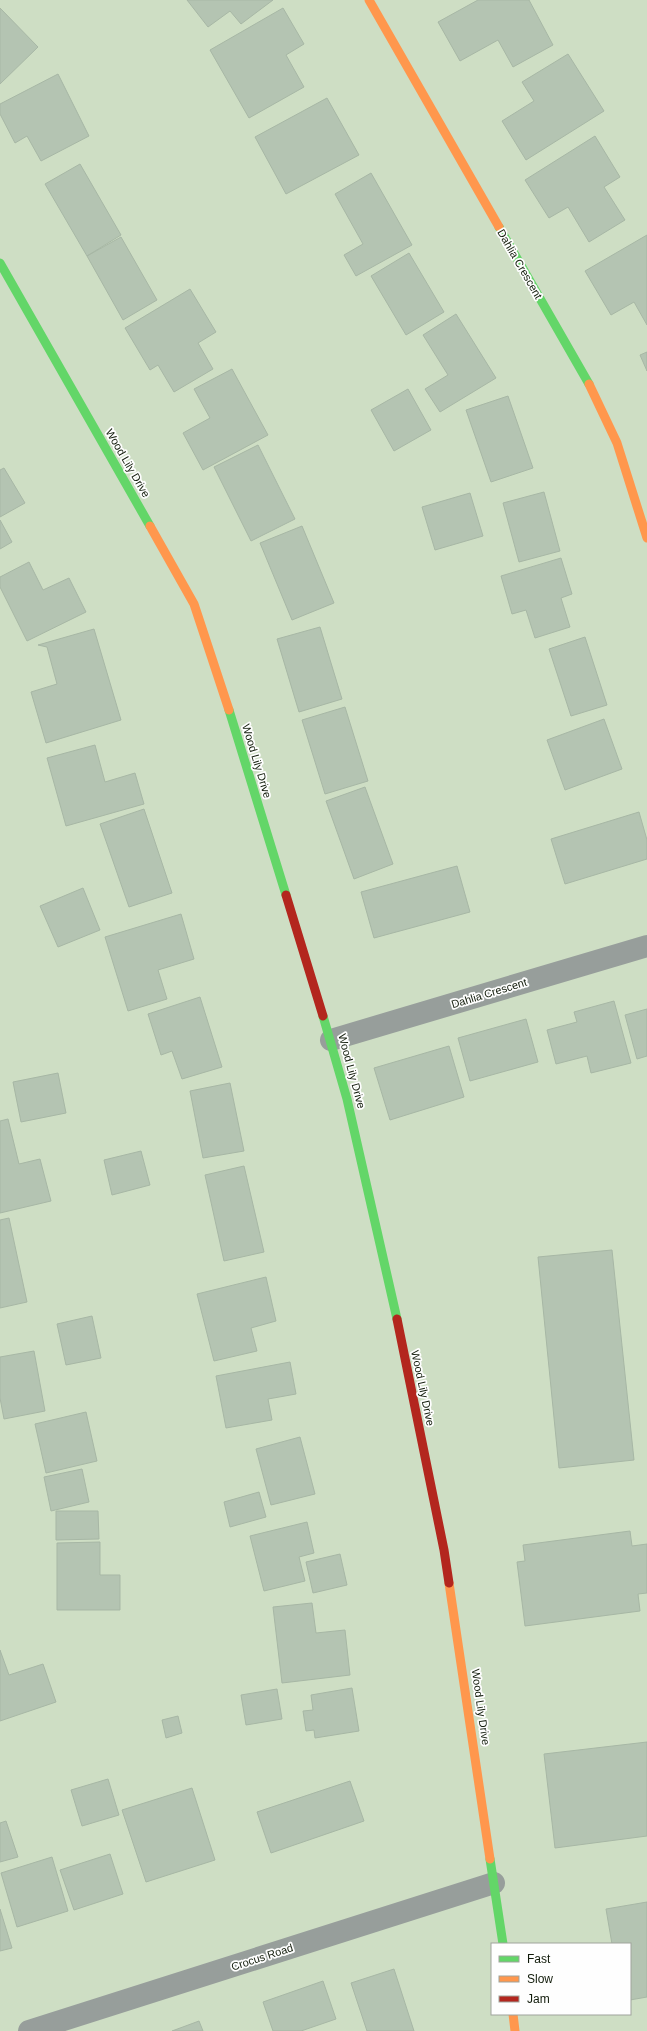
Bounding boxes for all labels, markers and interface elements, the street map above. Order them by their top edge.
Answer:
street label: Dahlia Crescent [495,227,545,301]
street label: Wood Lily Drive [104,427,152,499]
street label: Wood Lily Drive [240,723,274,799]
street label: Dahlia Crescent [450,976,528,1010]
street label: Wood Lily Drive [336,1032,368,1110]
street label: Wood Lily Drive [409,1349,437,1427]
street label: Wood Lily Drive [470,1668,492,1746]
street label: Crocus Road [230,1941,294,1973]
legend [491,1943,631,2015]
text: Fast [527,1952,551,1966]
text: Slow [527,1972,553,1986]
text: Jam [527,1992,550,2006]

